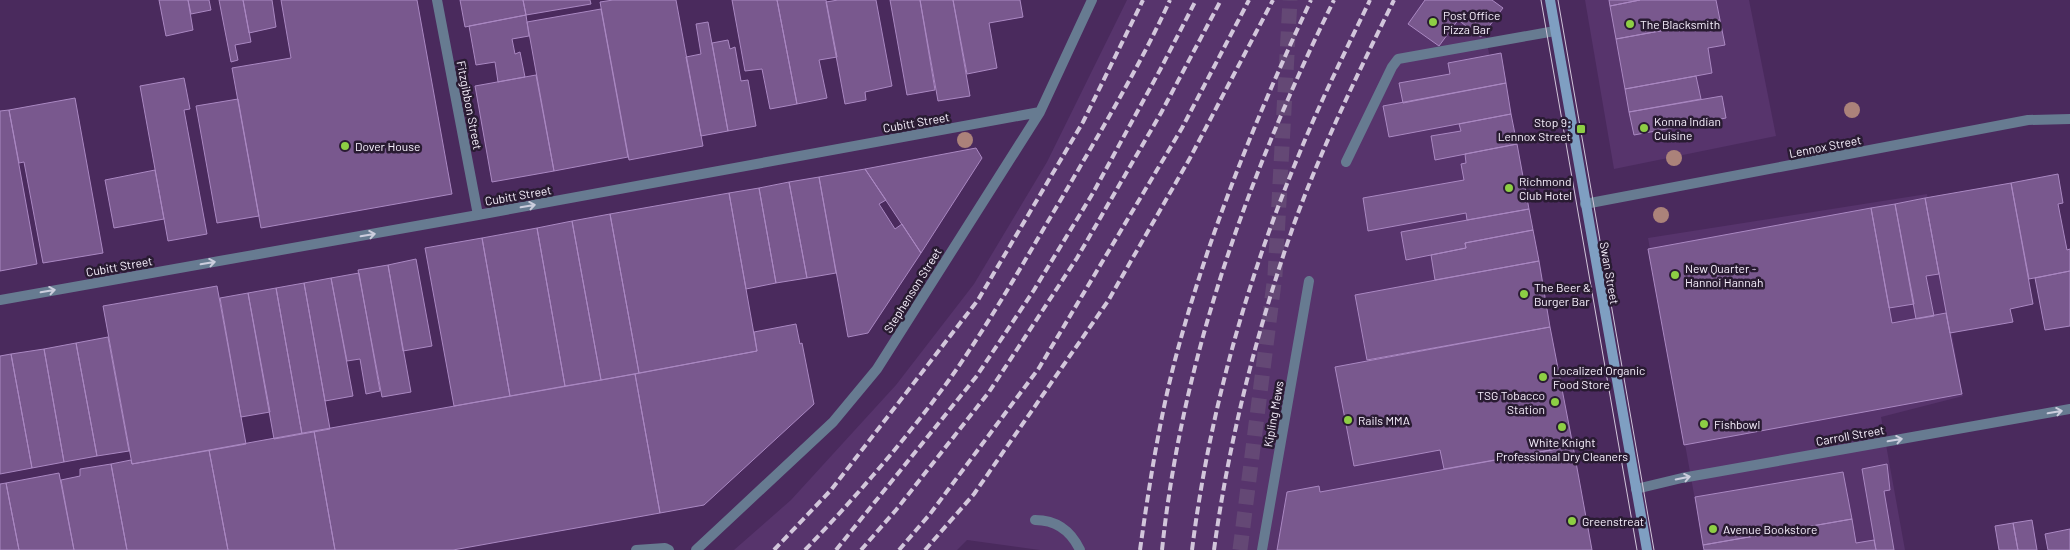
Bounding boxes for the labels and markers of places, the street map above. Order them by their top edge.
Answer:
place label: Post Office Pizza Bar [1443,8,1500,36]
marker: Post Office Pizza Bar [1427,16,1439,28]
place label: The Blacksmith [1640,17,1720,31]
marker: The Blacksmith [1624,18,1636,30]
place label: Konna Indian Cuisine [1654,114,1721,142]
place label: Stop 9: Lennox Street [1498,115,1571,143]
marker: Konna Indian Cuisine [1638,122,1650,134]
marker: Stop 9: Lennox Street [1575,123,1587,135]
place label: Dover House [355,139,420,153]
marker: Dover House [339,140,351,152]
place label: Richmond Club Hotel [1519,174,1572,202]
marker: Richmond Club Hotel [1503,182,1515,194]
place label: New Quarter - Hannoi Hannah [1685,261,1763,289]
marker: New Quarter - Hannoi Hannah [1669,269,1681,281]
place label: The Beer & Burger Bar [1534,280,1591,308]
marker: The Beer & Burger Bar [1518,288,1530,300]
place label: Localized Organic Food Store [1553,363,1645,391]
marker: Localized Organic Food Store [1537,371,1549,383]
place label: TSG Tobacco Station [1477,388,1545,416]
marker: TSG Tobacco Station [1549,396,1561,408]
place label: Rails MMA [1358,413,1410,427]
marker: Rails MMA [1342,414,1354,426]
place label: Fishbowl [1714,417,1760,431]
marker: Fishbowl [1698,418,1710,430]
marker: White Knight Professional Dry Cleaners [1556,421,1568,433]
place label: White Knight Professional Dry Cleaners [1496,435,1628,463]
place label: Greenstreat [1582,514,1644,528]
marker: Greenstreat [1566,515,1578,527]
place label: Avenue Bookstore [1723,522,1817,536]
marker: Avenue Bookstore [1707,523,1719,535]

